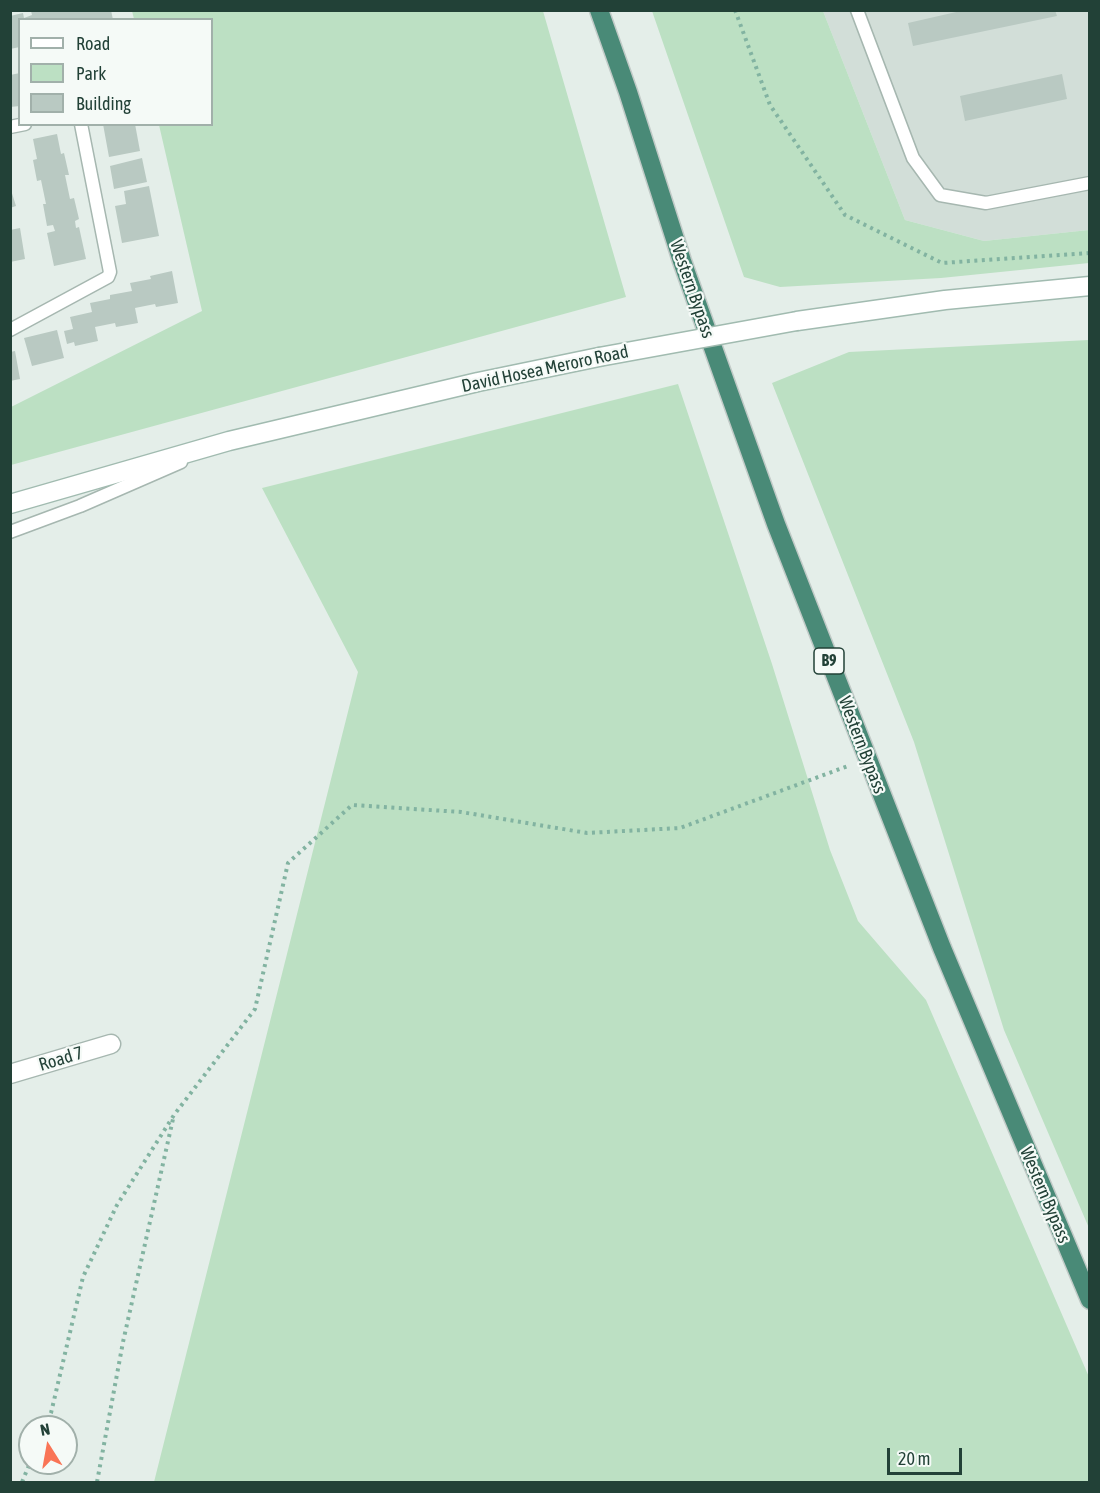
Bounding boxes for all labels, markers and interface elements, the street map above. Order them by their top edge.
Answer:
legend [18,18,213,126]
text: Road [76,33,110,54]
text: Park [76,63,106,84]
text: Building [76,93,131,114]
street label: Western Bypass [665,237,719,341]
street label: David Hosea Meroro Road [460,341,630,397]
road number: B9 [814,648,844,674]
street label: Western Bypass [834,693,890,797]
street label: Road 7 [36,1042,86,1076]
street label: Western Bypass [1015,1144,1075,1246]
north arrow [18,1415,78,1475]
text: N [39,1420,51,1439]
scale bar [890,1436,965,1474]
text: 20 m [898,1448,930,1469]

